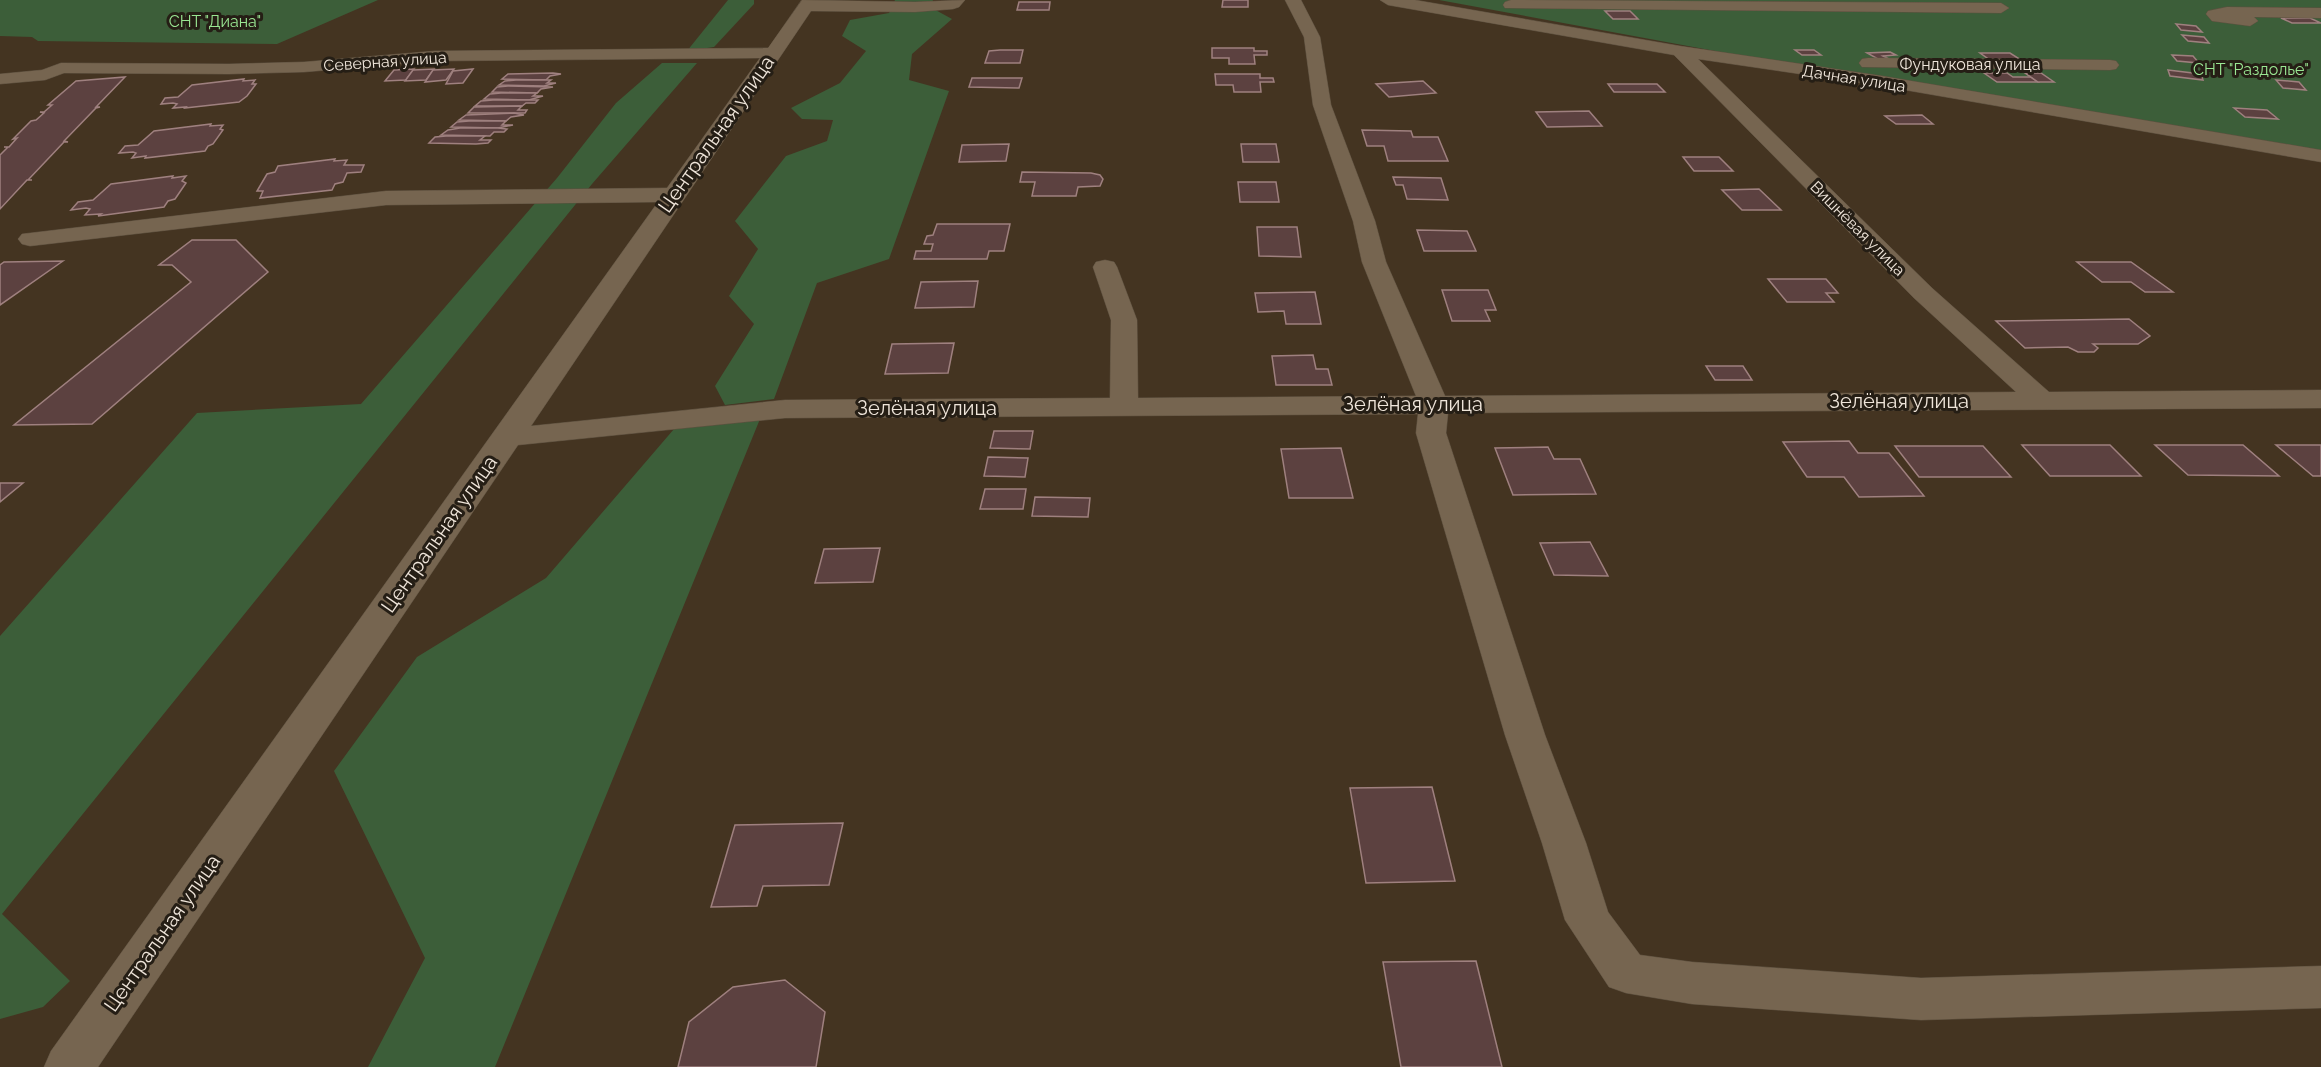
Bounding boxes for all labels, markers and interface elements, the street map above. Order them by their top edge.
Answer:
park label: СНТ "Диана" [169,12,261,31]
street label: Северная улица [323,48,447,75]
street label: Центральная улица [653,51,779,217]
street label: Фундуковая улица [1900,55,2040,74]
park label: СНТ "Раздолье" [2193,60,2309,79]
street label: Дачная улица [1801,61,1907,96]
street label: Вишнёвая улица [1806,177,1909,280]
street label: Зелёная улица [1829,389,1969,413]
street label: Зелёная улица [1343,392,1483,416]
street label: Зелёная улица [857,396,997,420]
street label: Центральная улица [376,451,502,617]
street label: Центральная улица [99,850,225,1016]

